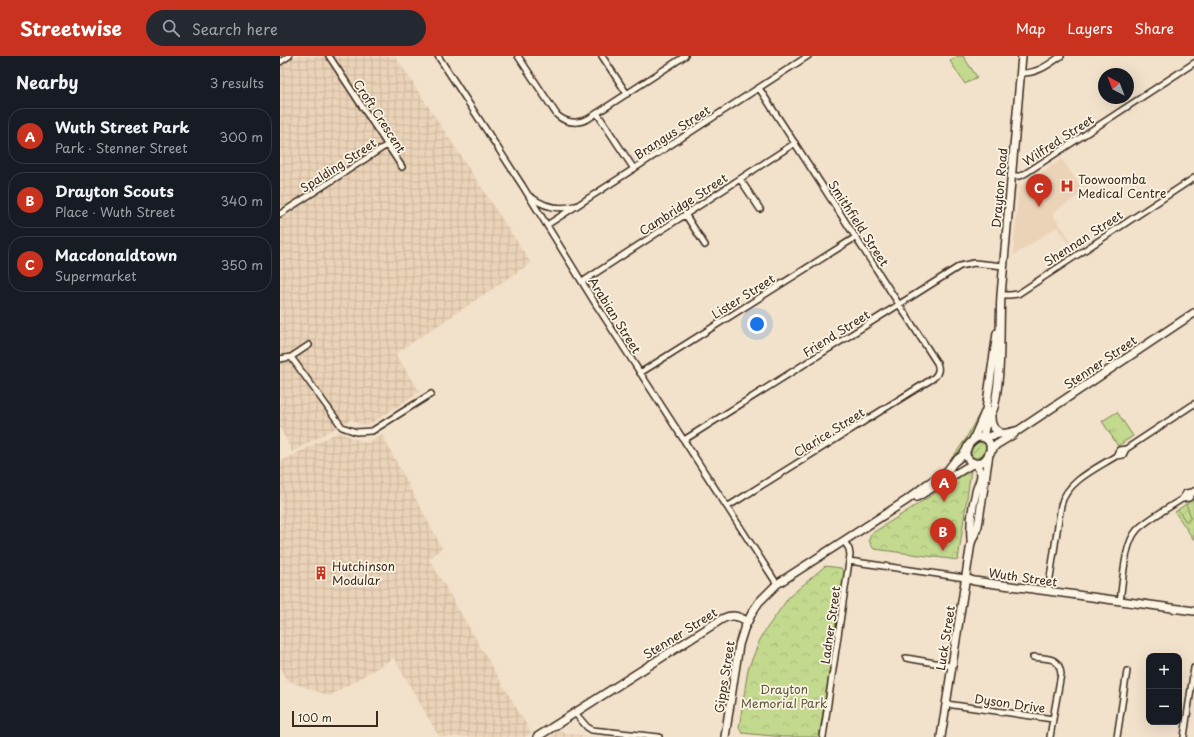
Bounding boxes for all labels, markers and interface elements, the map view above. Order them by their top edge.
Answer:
search box [146,10,426,46]
text: Streetwise [20,14,122,42]
icon: search [160,17,182,39]
text: Search here [192,17,278,40]
text: Map [1016,18,1046,39]
text: Layers [1068,18,1113,39]
text: Share [1135,18,1174,39]
north arrow [1098,68,1134,104]
text: Nearby [16,69,78,95]
text: 3 results [210,73,264,92]
street label: Croft Crescent [349,76,411,156]
street label: Brangus Street [630,101,714,163]
street label: Wilfred Street [1019,110,1097,170]
text: Wuth Street Park [55,115,190,138]
text: A [25,127,35,146]
text: 300 m [219,127,263,146]
street label: Spalding Street [296,134,380,196]
text: Park · Stenner Street [55,138,188,157]
street label: Drayton Road [987,147,1011,229]
street label: Cambridge Street [635,169,731,239]
place label: Toowoomba Medical Centre [1078,170,1166,202]
pin: C [1026,174,1052,207]
street label: Smithfield Street [824,176,894,270]
hospital icon: Toowoomba Medical Centre [1059,178,1075,194]
text: Drayton Scouts [55,179,174,202]
text: B [26,191,34,210]
text: 340 m [220,191,263,210]
text: Place · Wuth Street [55,202,175,221]
street label: Shennan Street [1040,206,1126,270]
text: Macdonaldtown [55,243,177,266]
text: C [25,255,35,274]
text: 350 m [221,255,263,274]
text: Supermarket [55,266,137,285]
street label: Lister Street [708,269,778,323]
street label: Arabian Street [584,273,646,357]
street label: Friend Street [799,305,873,361]
your location [747,314,767,334]
street label: Stenner Street [1060,331,1140,393]
street label: Clarice Street [790,403,868,461]
pin: A [931,469,957,502]
pin: B [930,518,956,551]
place label: Hutchinson Modular [332,557,395,589]
street label: Wuth Street [987,563,1059,591]
building icon: Hutchinson Modular [313,565,329,581]
street label: Ladner Street [816,585,844,665]
street label: Stenner Street [639,603,721,663]
street label: Luck Street [931,604,959,672]
street label: Gipps Street [709,639,739,714]
map controls [1146,653,1182,725]
button: + [1146,653,1182,689]
park label: Drayton Memorial Park [741,680,827,712]
street label: Dyson Drive [973,689,1047,717]
button: − [1146,689,1182,725]
scale bar [292,709,378,728]
text: 100 m [298,709,332,726]

